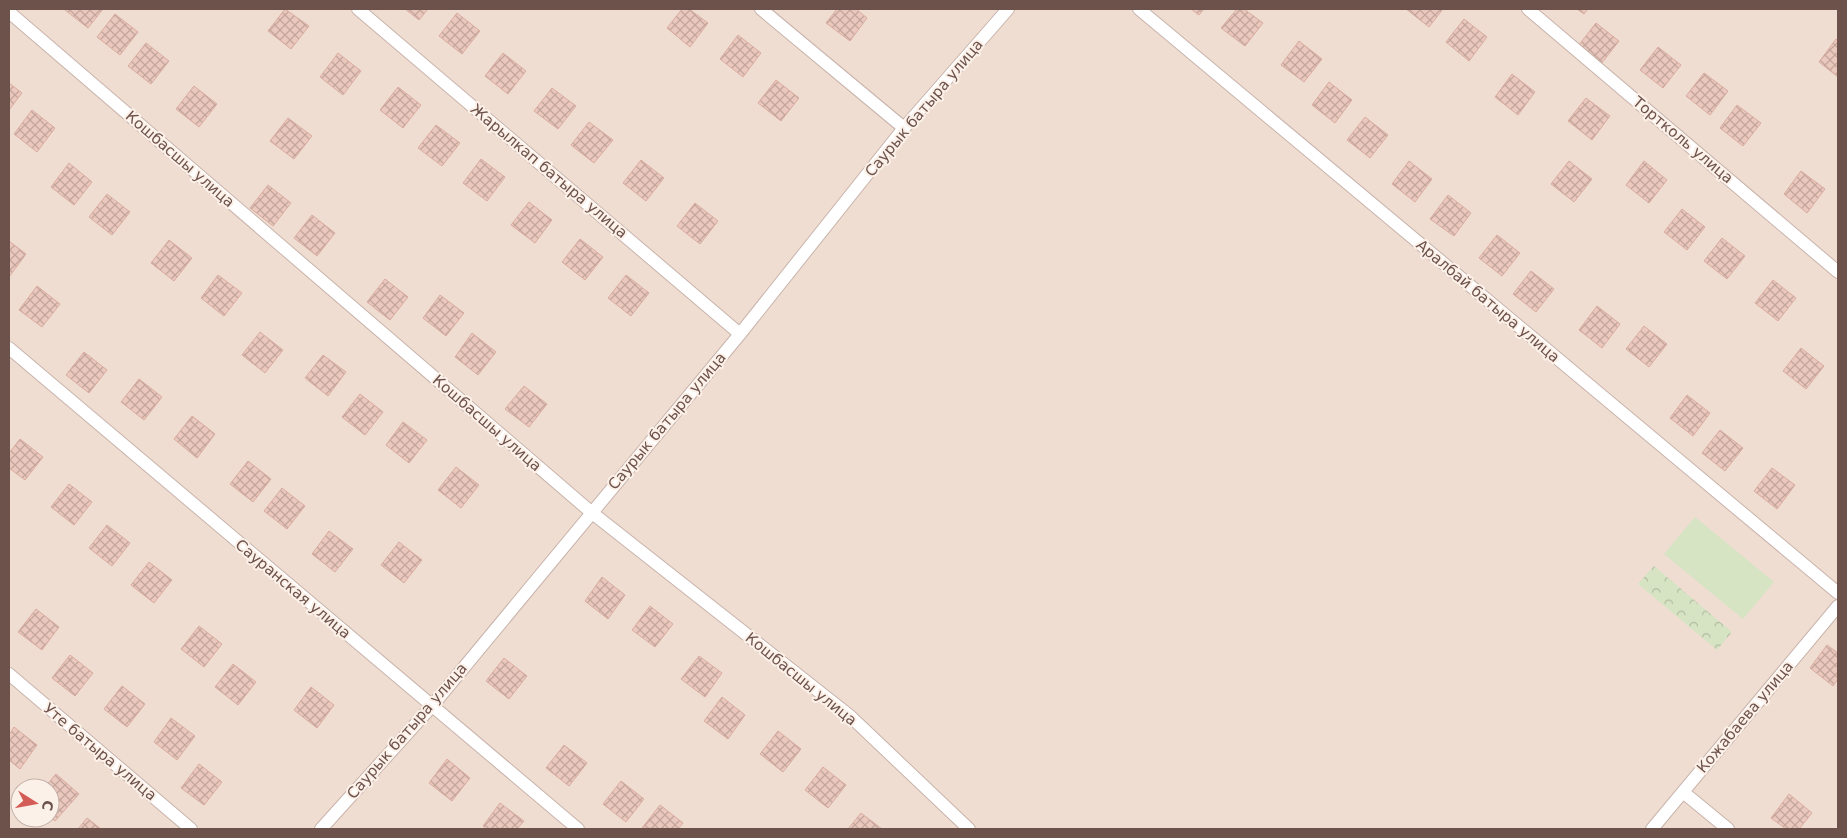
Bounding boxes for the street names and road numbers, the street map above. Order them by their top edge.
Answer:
street label: Саурык батыра улица [861,36,987,180]
street label: Тортколь улица [1628,92,1737,187]
street label: Жарылкап батыра улица [467,100,631,242]
street label: Кошбасшы улица [122,107,238,211]
street label: Аралбай батыра улица [1413,236,1563,366]
street label: Саурык батыра улица [604,349,730,493]
street label: Кошбасшы улица [429,371,545,475]
street label: Сауранская улица [232,536,354,642]
street label: Кошбасшы улица [742,629,860,729]
street label: Кожабаева улица [1693,657,1797,777]
street label: Саурык батыра улица [343,659,471,803]
street label: Уте батыра улица [40,699,160,805]

